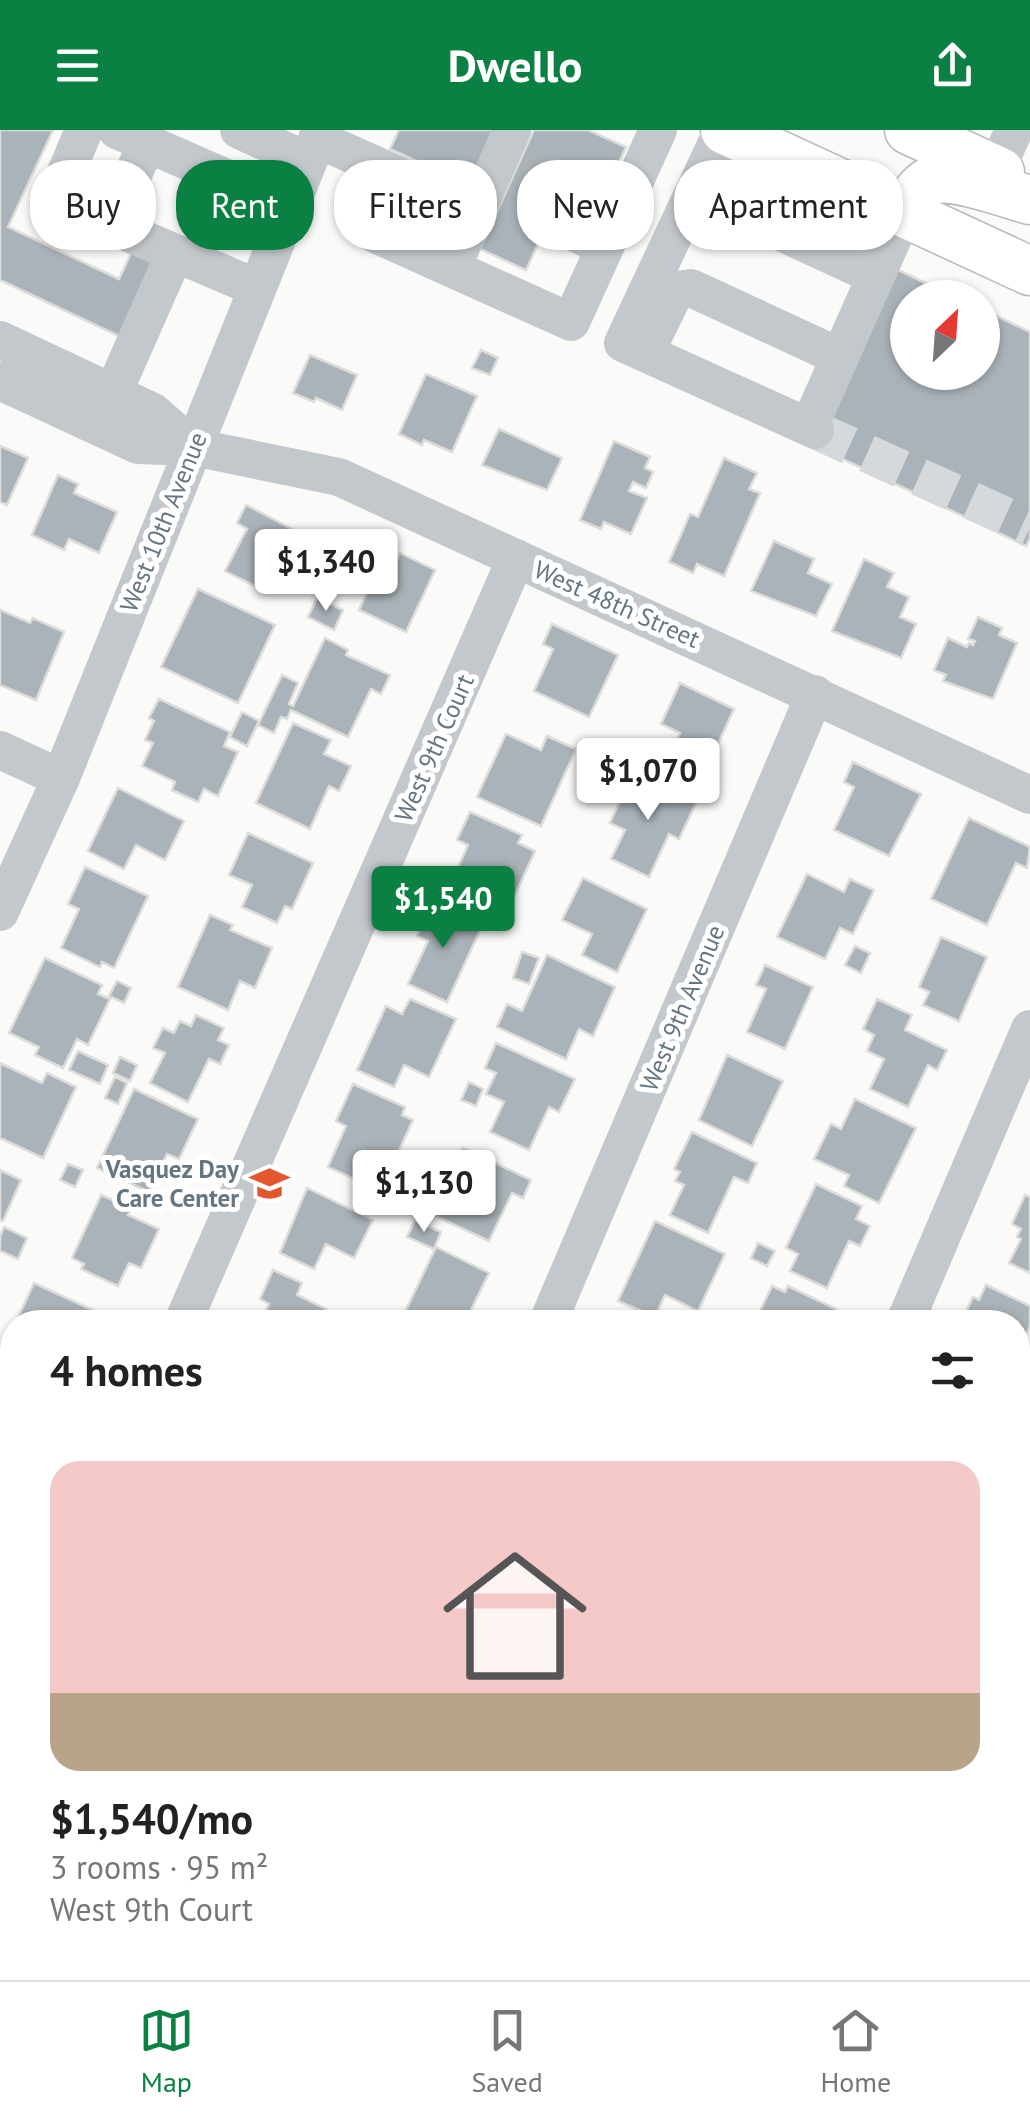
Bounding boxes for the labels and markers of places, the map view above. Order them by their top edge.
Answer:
pin: $1,340 [245,529,407,614]
pin: $1,070 [567,738,729,823]
pin: $1,540 [362,866,524,951]
pin: $1,130 [343,1150,505,1235]
place label: Vasquez Day Care Center [104,1153,240,1214]
school or university icon: Vasquez Day Care Center [248,1162,290,1204]

